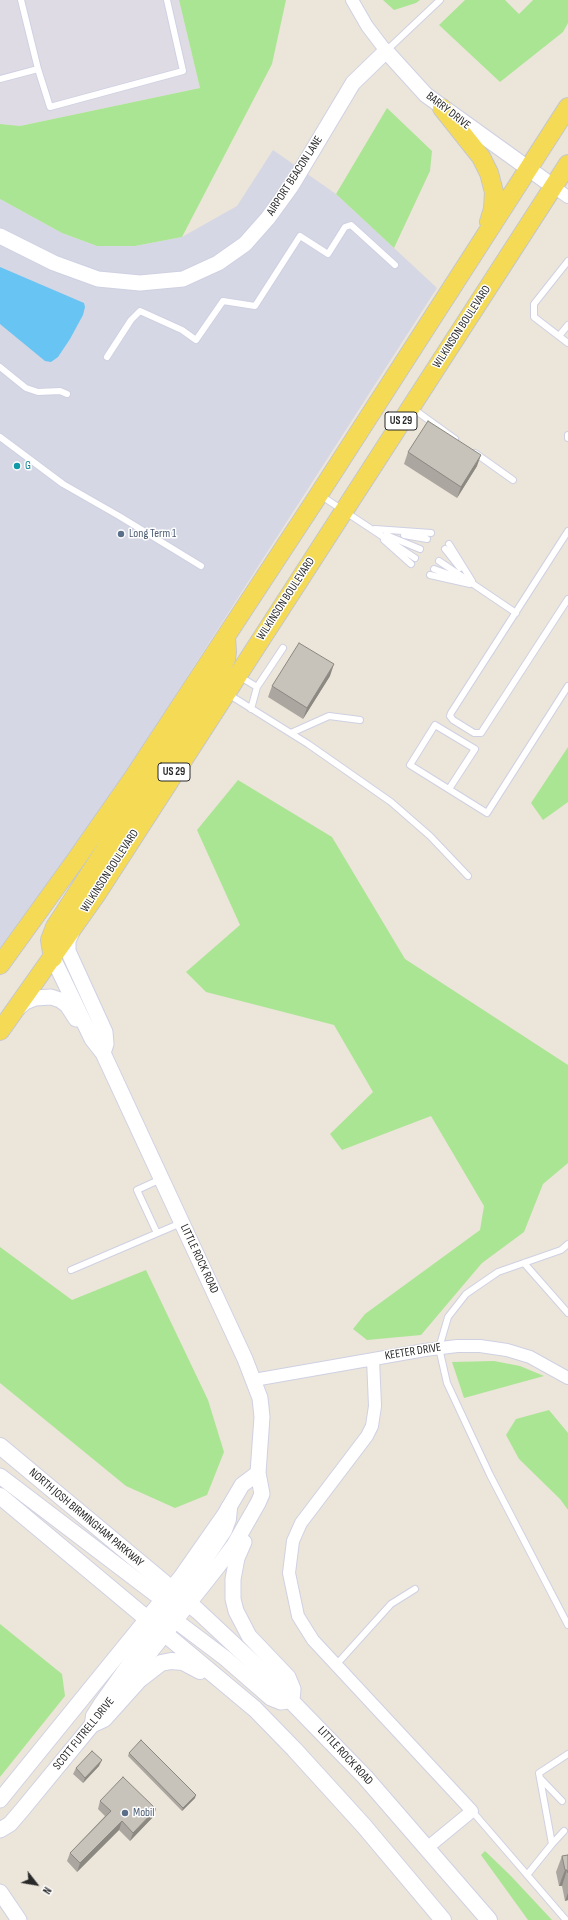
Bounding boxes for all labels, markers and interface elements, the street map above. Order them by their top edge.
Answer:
street label: BARRY DRIVE [423,89,473,133]
street label: AIRPORT BEACON LANE [264,134,326,218]
street label: WILKINSON BOULEVARD [430,283,494,371]
road number: US 29 [385,412,417,430]
place label: G [25,459,31,473]
marker: G [12,461,22,471]
place label: Long Term 1 [129,527,176,541]
marker: Long Term 1 [116,529,126,539]
street label: WILKINSON BOULEVARD [254,555,318,643]
road number: US 29 [158,763,190,781]
street label: WILKINSON BOULEVARD [78,827,142,915]
street label: LITTLE ROCK ROAD [177,1222,221,1296]
street label: KEETER DRIVE [384,1340,442,1364]
street label: NORTH JOSH BIRMINGHAM PARKWAY [26,1466,146,1570]
street label: SCOTT FUTRELL DRIVE [50,1695,118,1773]
street label: LITTLE ROCK ROAD [314,1724,376,1788]
place label: Mobil [133,1806,155,1820]
marker: Mobil [120,1808,130,1818]
north arrow [16,1864,56,1904]
text: N [40,1885,54,1896]

